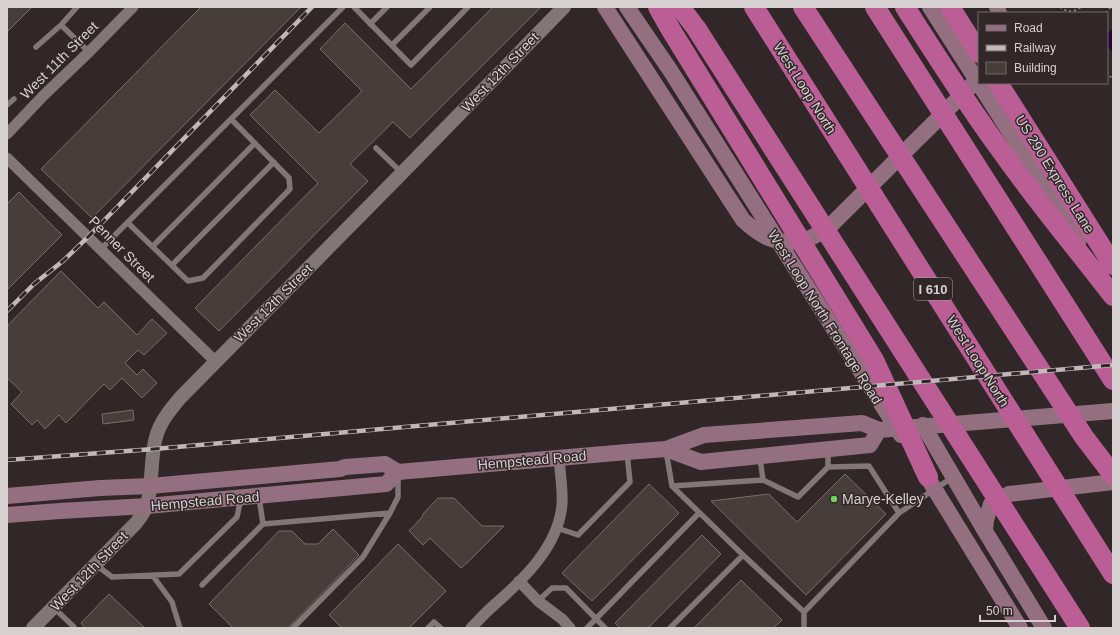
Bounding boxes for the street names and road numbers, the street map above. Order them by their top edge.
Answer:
street label: West 11th Street [17,18,101,102]
street label: West 12th Street [458,29,542,115]
street label: West Loop North [770,39,840,137]
street label: US 290 Express Lane [1012,112,1098,236]
street label: Penner Street [86,213,158,285]
street label: West Loop North Frontage Road [765,227,885,407]
street label: West 12th Street [231,260,316,345]
road number: I 610 [914,278,952,300]
street label: West Loop North [943,312,1013,410]
street label: Hempstead Road [477,447,587,473]
street label: Hempstead Road [150,488,260,514]
street label: West 12th Street [47,528,131,614]

